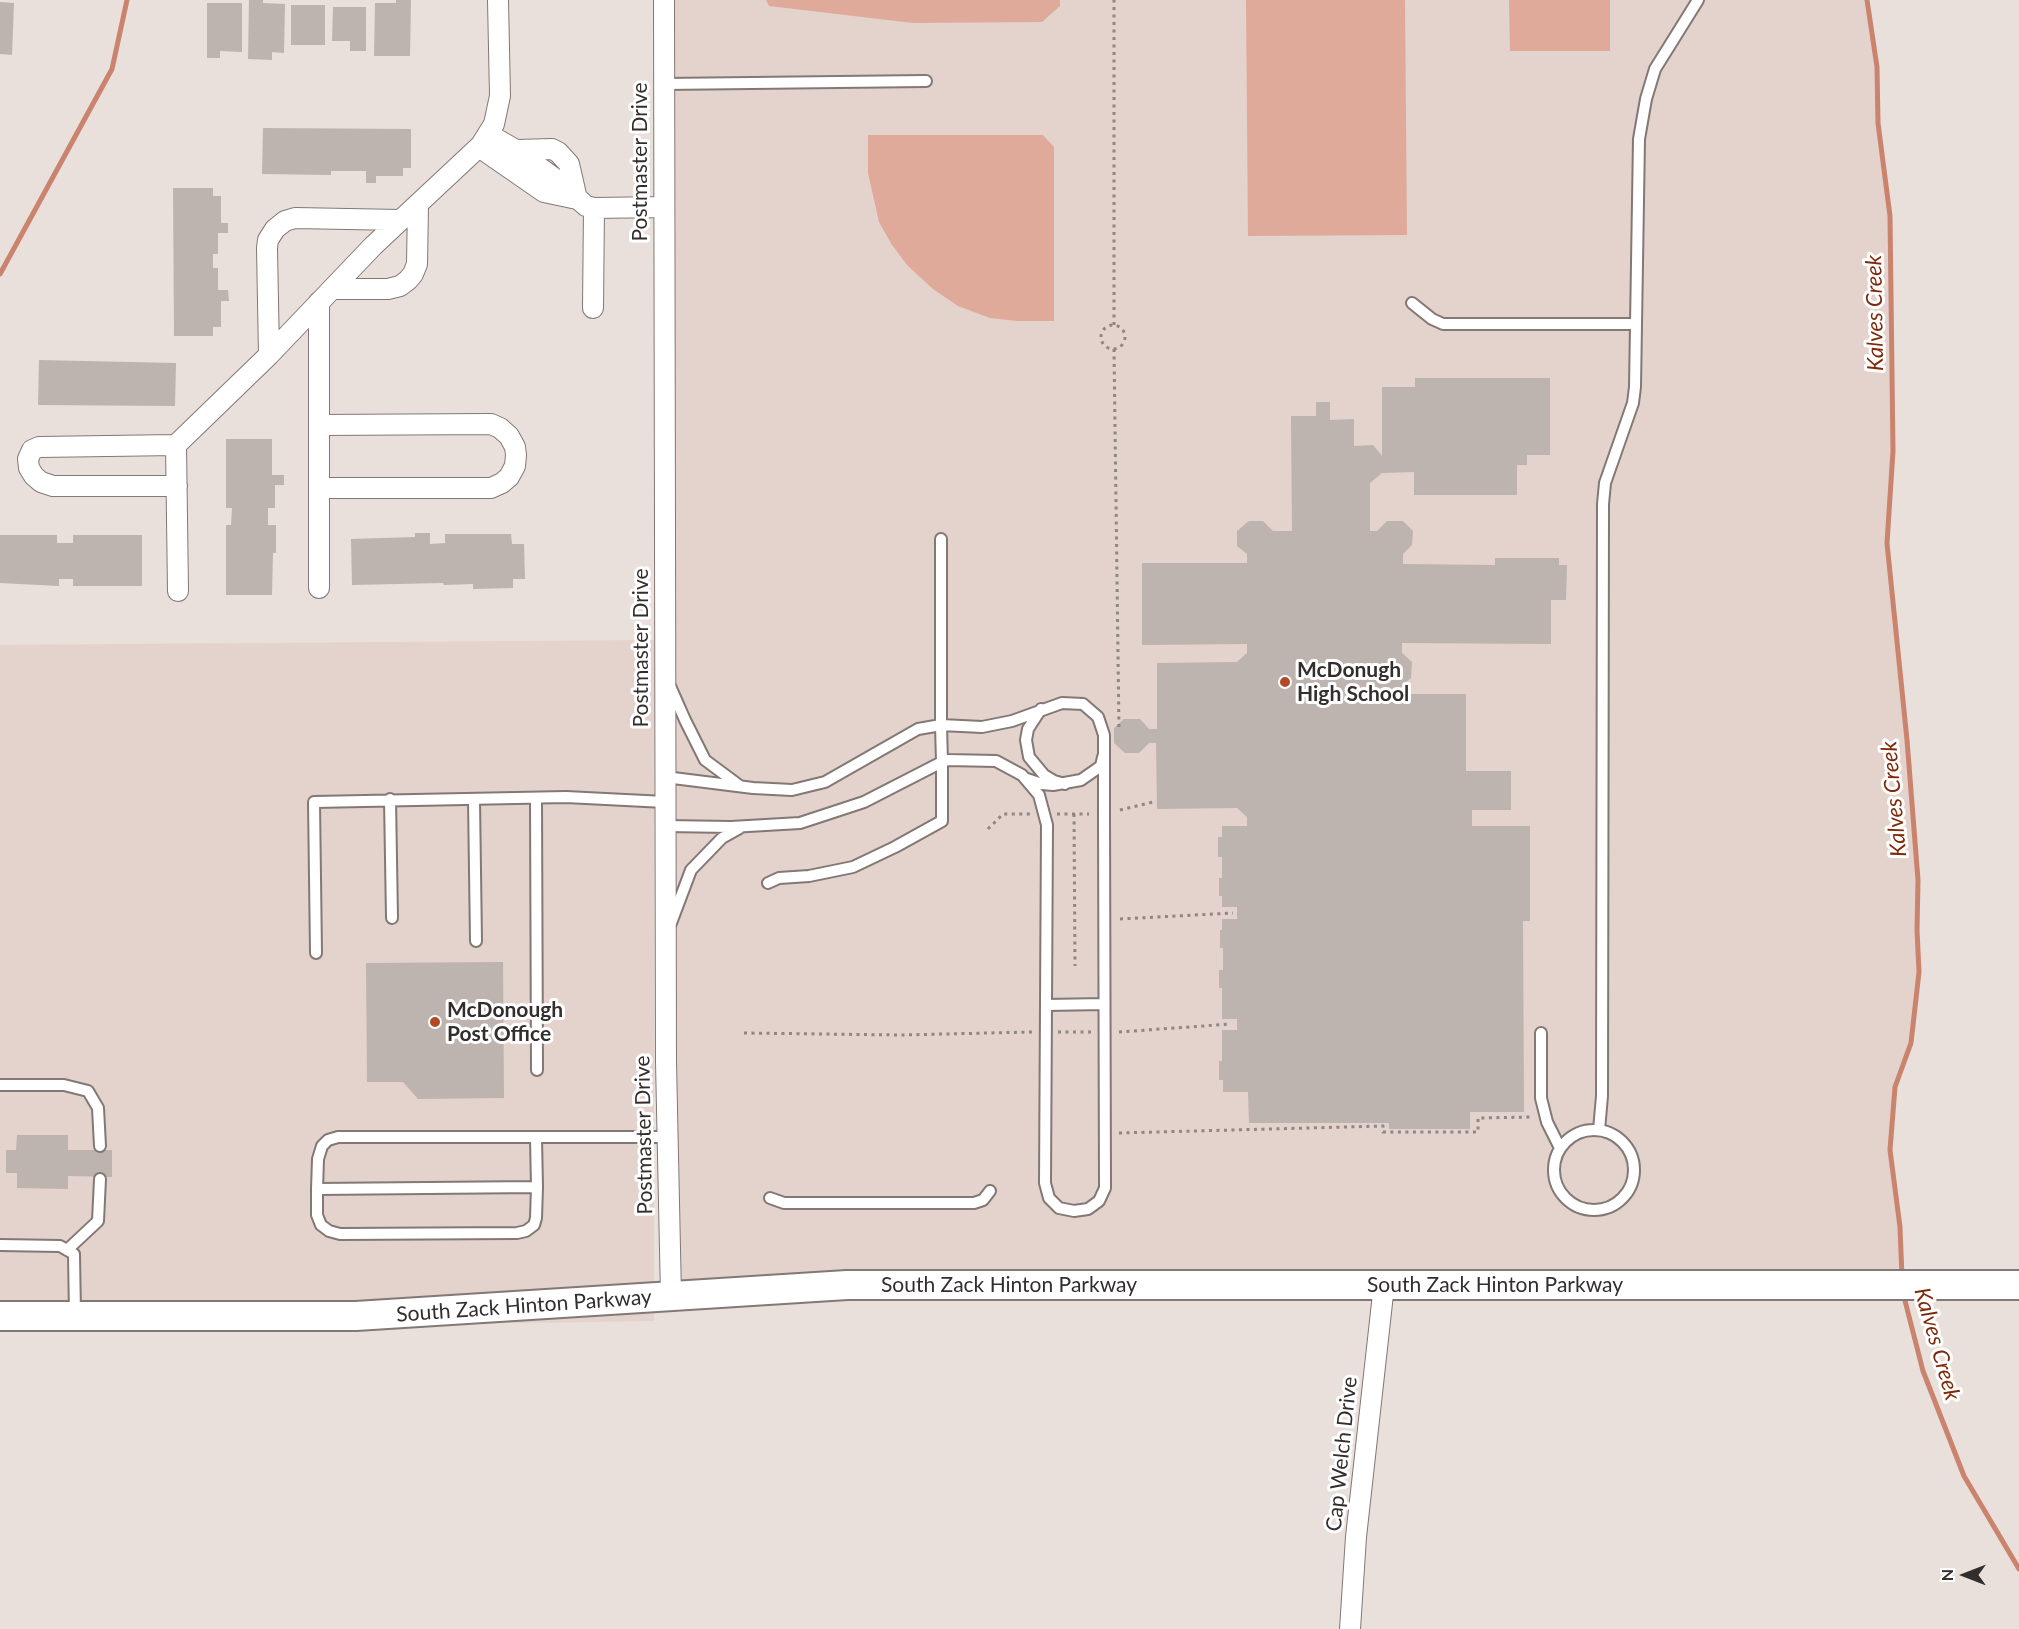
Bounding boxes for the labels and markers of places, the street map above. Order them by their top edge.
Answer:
place label: McDonugh High School [1297,657,1409,707]
marker: McDonugh High School [1278,675,1292,689]
place label: McDonough Post Office [447,997,563,1047]
marker: McDonough Post Office [428,1015,442,1029]

